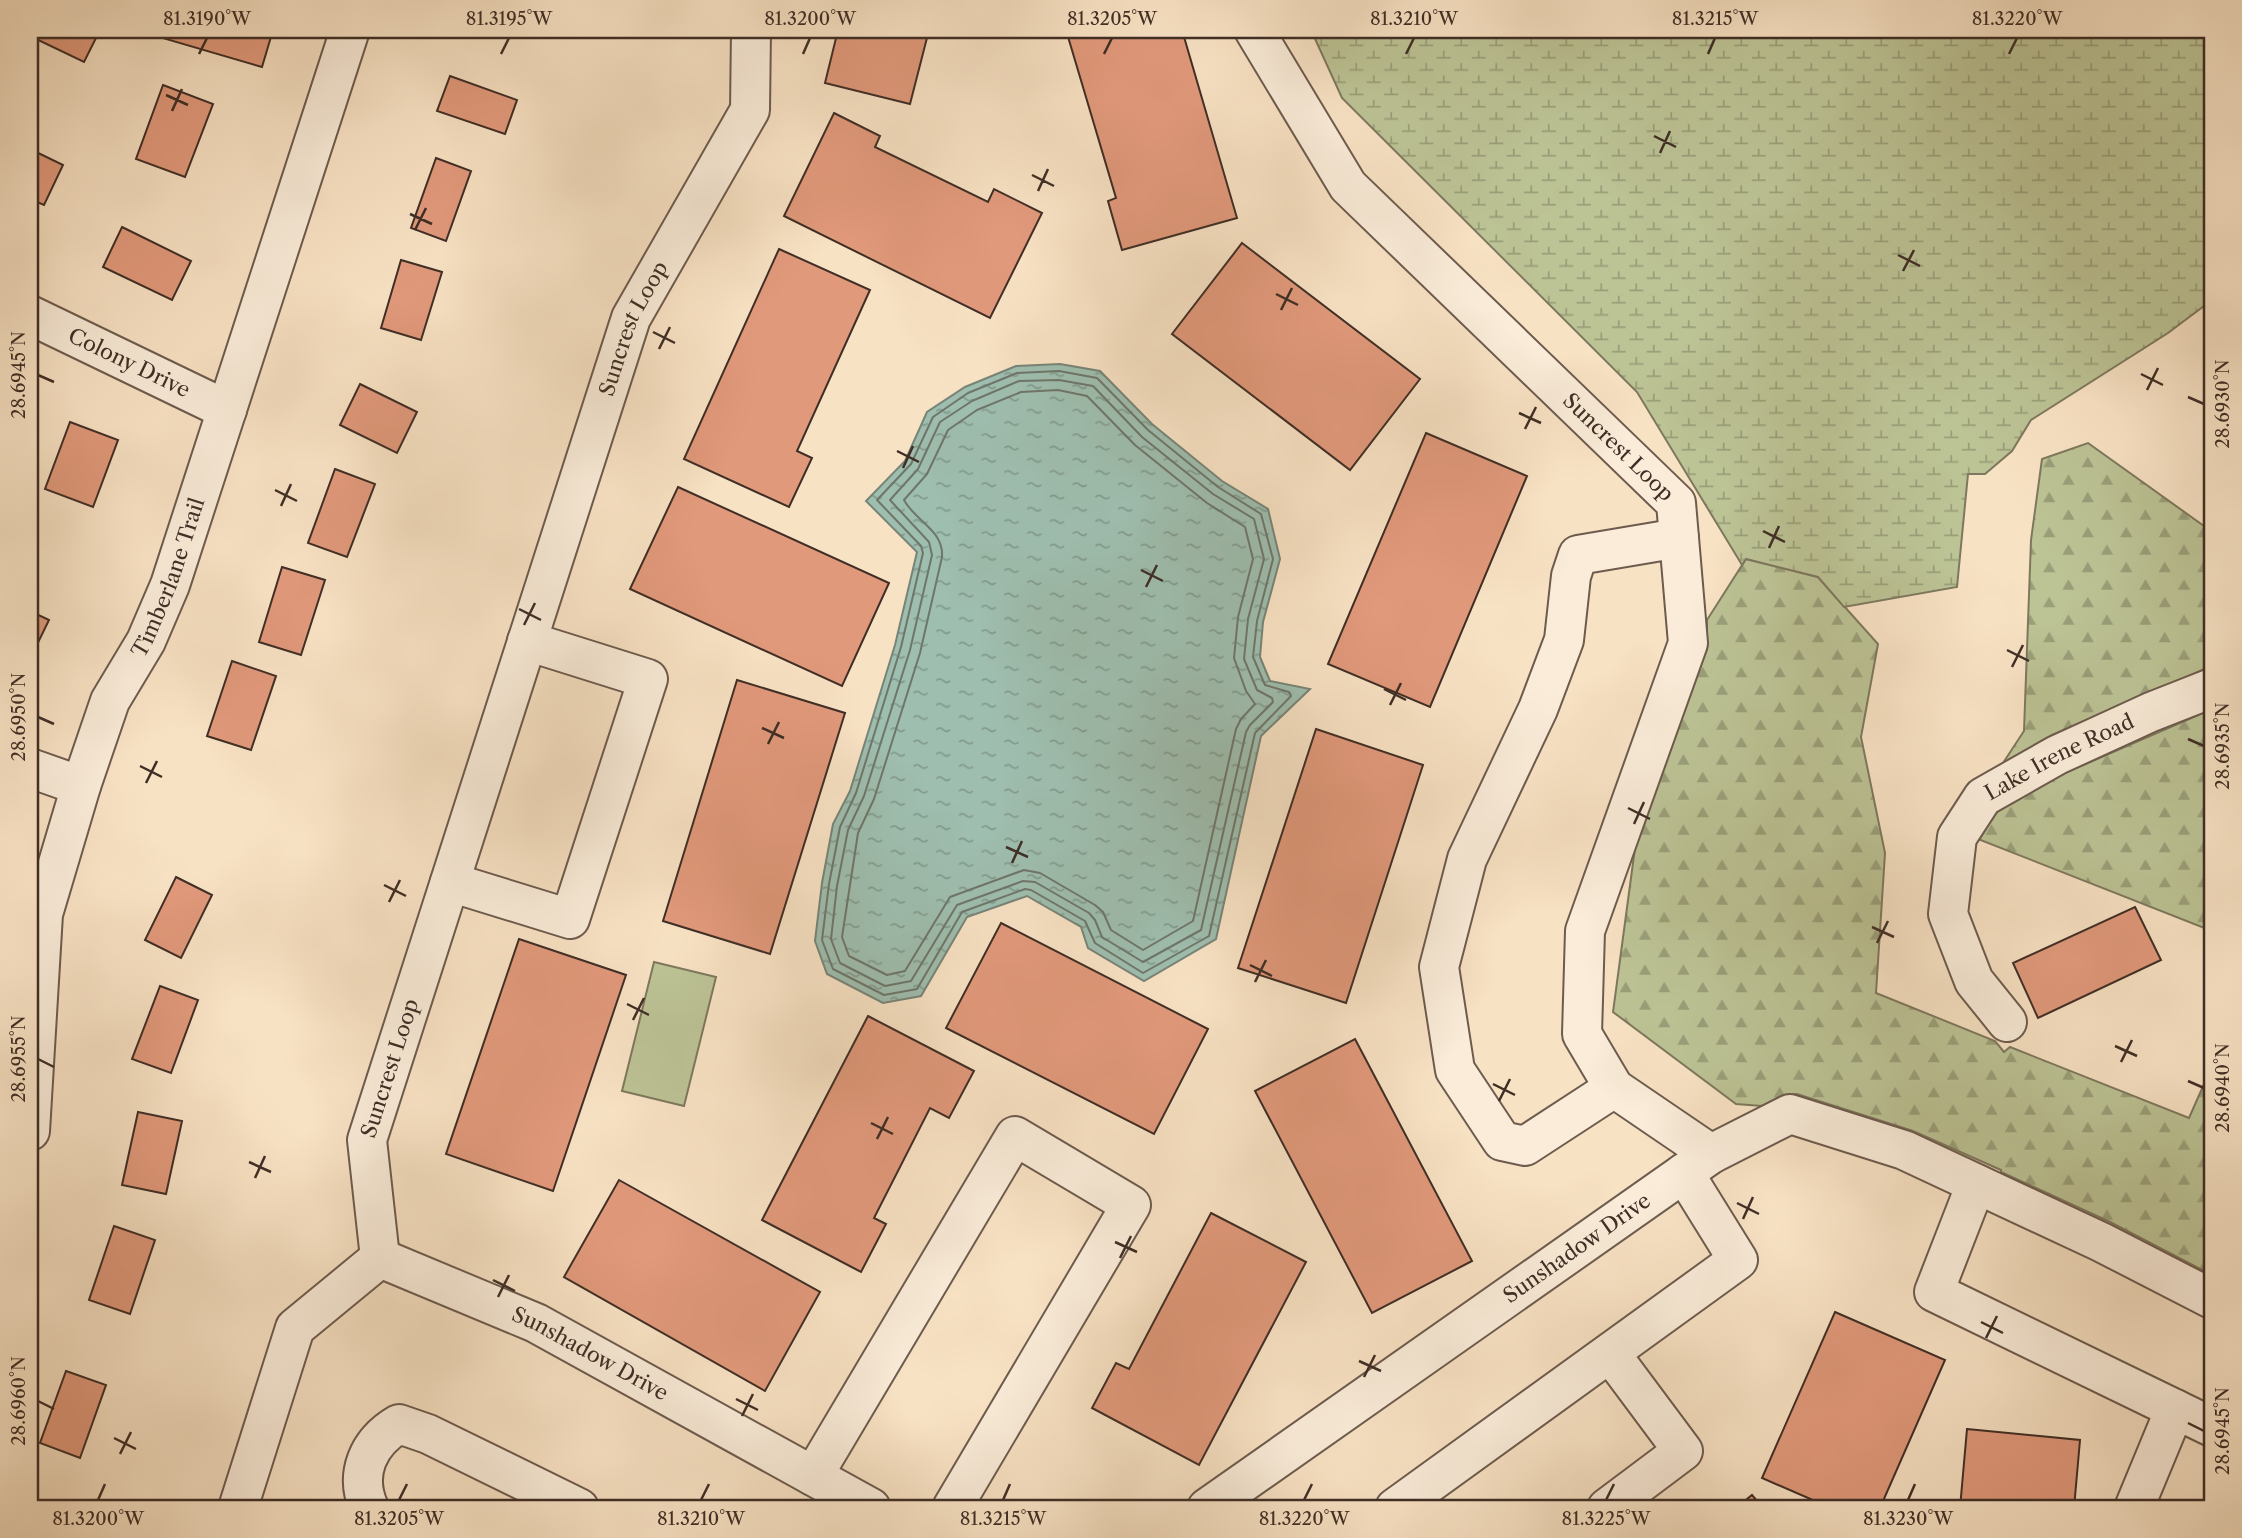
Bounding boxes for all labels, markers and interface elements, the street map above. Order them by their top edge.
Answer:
text: 81.3190°W [163,8,252,30]
text: 81.3195°W [466,8,554,30]
text: 81.3200°W [764,8,857,30]
text: 81.3205°W [1067,8,1158,30]
text: 81.3210°W [1370,8,1459,30]
text: 81.3215°W [1672,8,1759,30]
text: 81.3220°W [1972,8,2064,30]
street label: Suncrest Loop [594,257,673,399]
street label: Colony Drive [64,322,194,402]
text: 28.6945°N [8,331,30,419]
text: 28.6930°N [2212,359,2234,449]
street label: Suncrest Loop [1558,388,1679,506]
street label: Timberlane Trail [126,495,209,662]
text: 28.6950°N [8,672,30,761]
text: 28.6935°N [2212,702,2234,790]
street label: Lake Irene Road [1980,708,2138,805]
street label: Suncrest Loop [356,996,424,1141]
text: 28.6955°N [8,1015,30,1103]
text: 28.6940°N [2212,1043,2234,1133]
street label: Sunshadow Drive [1498,1188,1655,1308]
street label: Sunshadow Drive [508,1301,673,1406]
text: 28.6960°N [8,1356,30,1446]
text: 28.6945°N [2212,1387,2234,1475]
text: 81.3200°W [52,1508,145,1530]
text: 81.3205°W [354,1508,445,1530]
text: 81.3210°W [657,1508,746,1530]
text: 81.3215°W [960,1508,1047,1530]
text: 81.3220°W [1259,1508,1351,1530]
text: 81.3225°W [1561,1508,1652,1530]
text: 81.3230°W [1863,1508,1954,1530]

